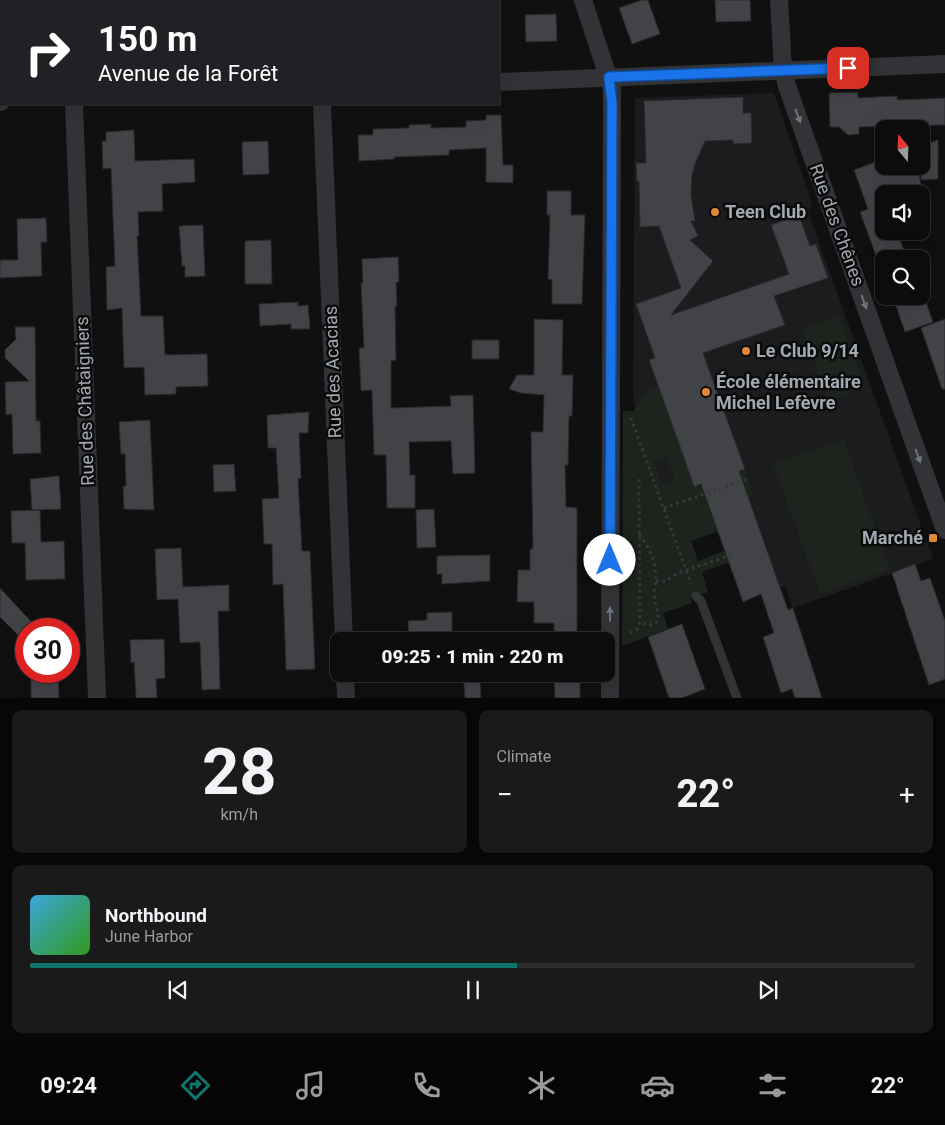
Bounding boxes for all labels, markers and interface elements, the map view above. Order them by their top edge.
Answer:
text: 150 m [98,19,197,60]
icon: right [15,20,80,85]
pin [827,47,869,89]
icon: arrive [834,54,862,82]
text: Avenue de la Forêt [98,61,278,86]
one-way arrow [795,109,802,124]
north arrow [875,120,930,175]
map controls [875,120,930,305]
street label: Rue des Chênes [806,161,869,289]
button: sound [875,185,930,240]
place label: Teen Club [725,201,806,222]
marker: Teen Club [709,206,721,218]
button: search [875,250,930,305]
one-way arrow [861,295,868,310]
street label: Rue des Acacias [320,306,345,438]
street label: Rue des Châtaigniers [71,316,98,486]
place label: Le Club 9/14 [756,340,859,361]
marker: Le Club 9/14 [740,345,752,357]
place label: École élémentaire Michel Lefèvre [716,371,861,413]
marker: École élémentaire Michel Lefèvre [700,386,712,398]
one-way arrow [915,448,923,463]
place label: Marché [862,527,923,548]
marker: Marché [927,532,939,544]
position arrow [583,533,635,585]
one-way arrow [606,606,614,622]
speed limit sign: 30 [15,618,80,683]
text: 09:25 · 1 min · 220 m [381,645,564,668]
text: 28 [202,734,277,810]
text: Climate [497,747,551,766]
text: 22° [676,772,735,816]
text: − [497,778,513,811]
text: + [899,778,915,811]
text: km/h [220,805,258,824]
text: Northbound [105,904,207,927]
text: June Harbor [105,927,193,946]
icon: previous [164,976,192,1004]
icon: pause [459,976,487,1004]
icon: next [754,976,782,1004]
icon: directions [178,1068,213,1103]
icon: music [293,1068,328,1103]
icon: phone [409,1068,444,1103]
icon: climate [524,1068,559,1103]
icon: car [640,1068,675,1103]
icon: filters [755,1068,790,1103]
text: 09:24 [40,1073,97,1098]
text: 22° [871,1073,905,1098]

